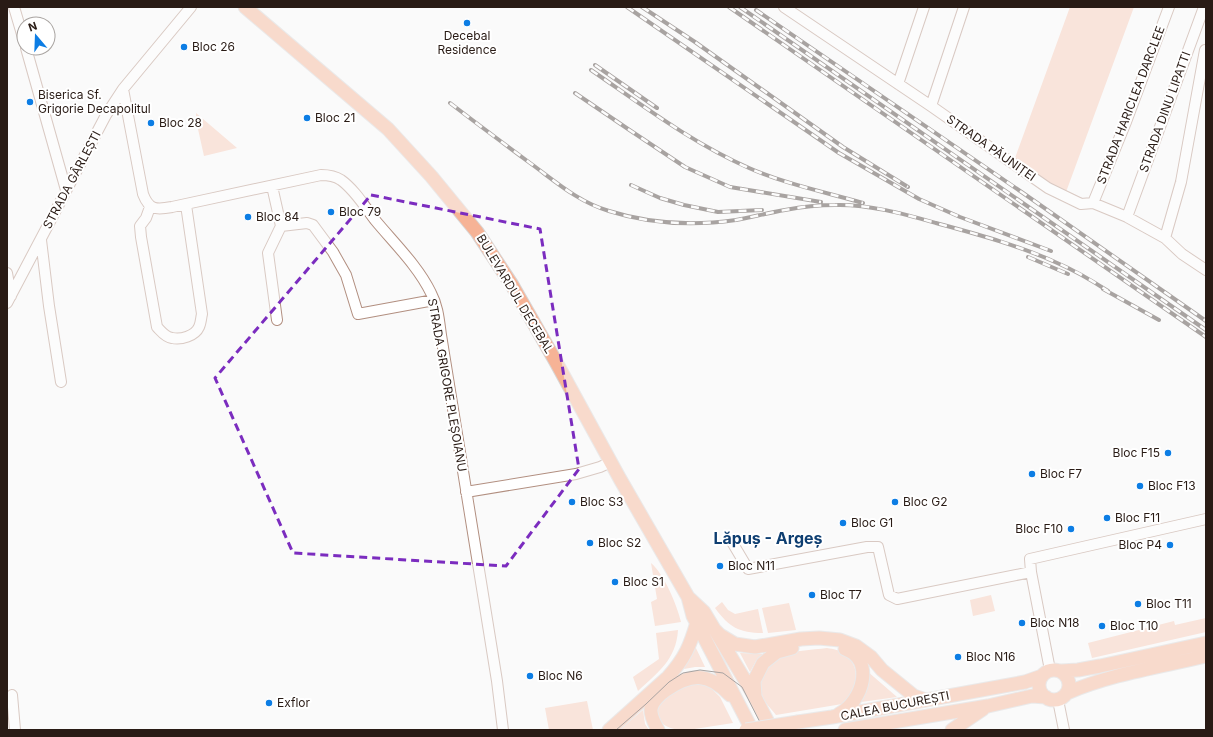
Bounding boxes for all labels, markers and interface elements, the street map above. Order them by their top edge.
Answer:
north arrow [16,16,56,56]
marker: Decebal Residence [462,18,472,28]
text: N [26,19,39,35]
street label: STRADA HARICLEA DARCLEE [1093,24,1168,186]
place label: Decebal Residence [437,28,497,57]
place label: Bloc 26 [192,39,235,54]
marker: Bloc 26 [179,42,189,52]
street label: STRADA DINU LIPATTI [1136,49,1193,174]
place label: Biserica Sf. Grigorie Decapolitul [38,87,151,116]
marker: Biserica Sf. Grigorie Decapolitul [25,97,35,107]
place label: Bloc 21 [315,110,355,125]
street label: STRADA PĂUNIȚEI [944,111,1039,184]
marker: Bloc 21 [302,113,312,123]
place label: Bloc 28 [159,115,202,130]
marker: Bloc 28 [146,118,156,128]
street label: STRADA GÂRLEȘTI [39,128,104,231]
place label: Bloc 79 [339,204,381,219]
marker: Bloc 79 [326,207,336,217]
place label: Bloc 84 [256,209,300,224]
marker: Bloc 84 [243,212,253,222]
street label: BULEVARDUL DECEBAL [474,231,557,356]
street label: STRADA GRIGORE PLEȘOIANU [425,297,470,473]
place label: Bloc F15 [1113,445,1160,460]
marker: Bloc F15 [1163,448,1173,458]
place label: Bloc F7 [1040,466,1082,481]
marker: Bloc F7 [1027,469,1037,479]
place label: Bloc F13 [1148,478,1196,493]
marker: Bloc F13 [1135,481,1145,491]
place label: Bloc S3 [580,494,623,509]
place label: Bloc G2 [903,494,947,509]
marker: Bloc S3 [567,497,577,507]
marker: Bloc G2 [890,497,900,507]
place label: Bloc F11 [1115,510,1160,525]
marker: Bloc F11 [1102,513,1112,523]
place label: Bloc G1 [851,515,893,530]
marker: Bloc G1 [838,518,848,528]
place label: Bloc F10 [1015,521,1063,536]
marker: Bloc F10 [1066,524,1076,534]
district label: Lăpuș - Argeș [713,528,823,548]
place label: Bloc S2 [598,535,641,550]
place label: Bloc P4 [1118,537,1162,552]
marker: Bloc S2 [585,538,595,548]
marker: Bloc P4 [1165,540,1175,550]
place label: Bloc N11 [728,558,775,573]
marker: Bloc N11 [715,561,725,571]
place label: Bloc S1 [623,574,664,589]
marker: Bloc S1 [610,577,620,587]
place label: Bloc T7 [820,587,862,602]
marker: Bloc T7 [807,590,817,600]
place label: Bloc T11 [1146,596,1192,611]
marker: Bloc T11 [1133,599,1143,609]
place label: Bloc N18 [1030,615,1080,630]
marker: Bloc N18 [1017,618,1027,628]
place label: Bloc T10 [1110,618,1158,633]
marker: Bloc T10 [1097,621,1107,631]
place label: Bloc N16 [966,649,1016,664]
marker: Bloc N16 [953,652,963,662]
place label: Bloc N6 [538,668,583,683]
marker: Bloc N6 [525,671,535,681]
street label: CALEA BUCUREȘTI [839,688,951,723]
place label: Exflor [277,695,311,710]
marker: Exflor [264,698,274,708]

